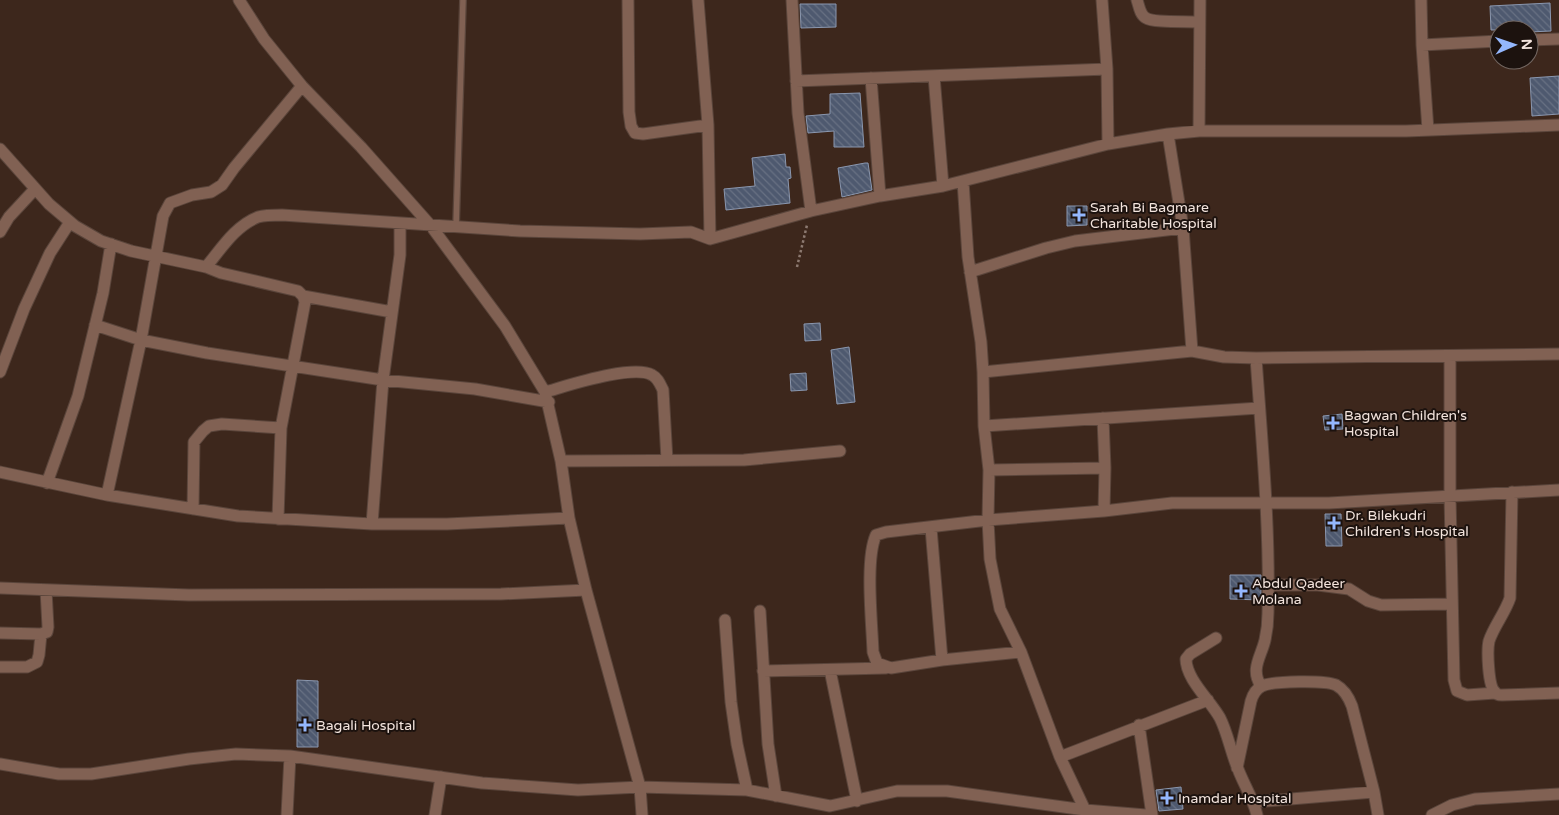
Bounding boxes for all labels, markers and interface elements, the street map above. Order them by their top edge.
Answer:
north arrow [1489,20,1539,70]
text: N [1518,39,1535,50]
place label: Sarah Bi Bagmare Charitable Hospital [1090,199,1217,232]
marker: Sarah Bi Bagmare Charitable Hospital [1072,208,1086,222]
place label: Bagwan Children's Hospital [1344,407,1467,440]
marker: Bagwan Children's Hospital [1326,416,1340,430]
place label: Dr. Bilekudri Children's Hospital [1345,507,1469,540]
marker: Dr. Bilekudri Children's Hospital [1327,516,1341,530]
place label: Abdul Qadeer Molana [1252,575,1345,608]
marker: Abdul Qadeer Molana [1234,584,1248,598]
place label: Bagali Hospital [316,717,416,734]
marker: Bagali Hospital [298,718,312,732]
place label: Inamdar Hospital [1178,790,1291,807]
marker: Inamdar Hospital [1160,791,1174,805]

